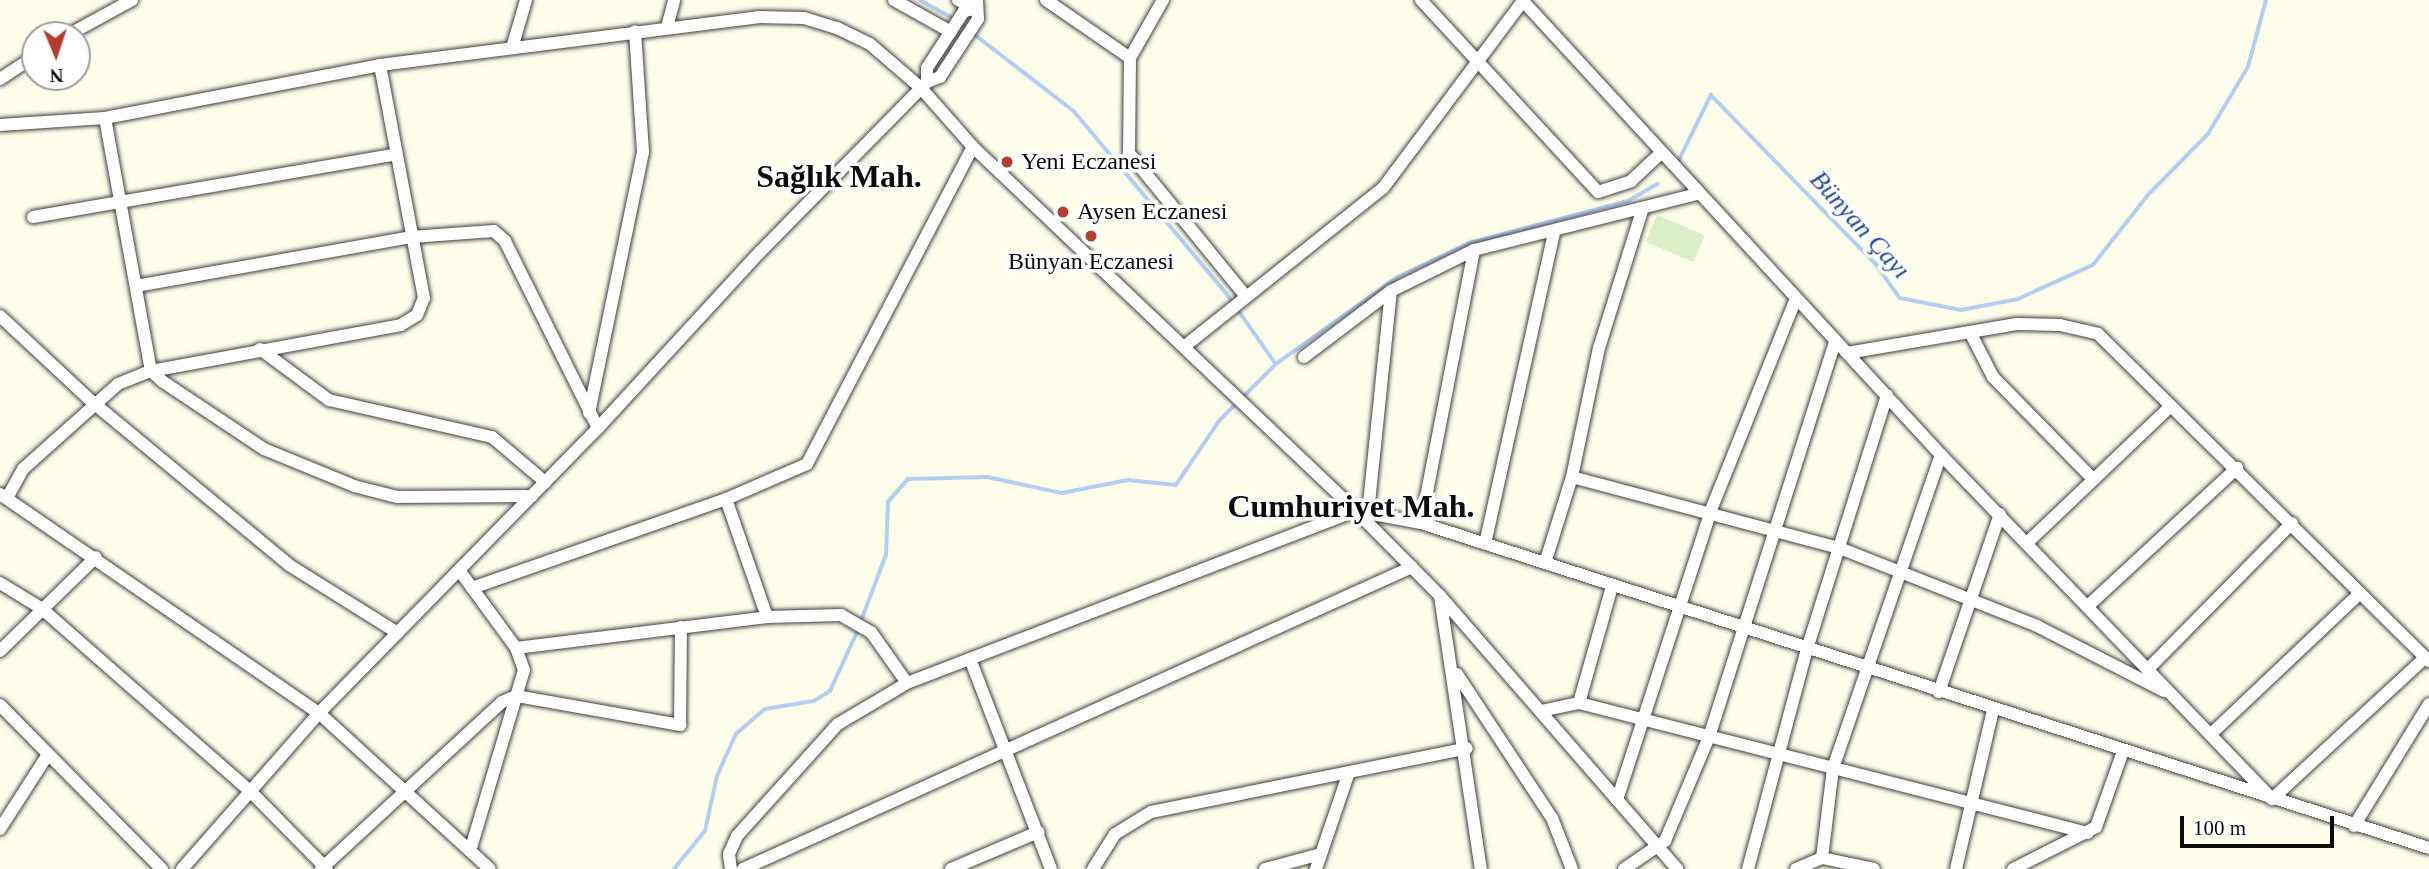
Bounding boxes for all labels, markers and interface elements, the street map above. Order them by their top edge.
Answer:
north arrow [21,21,91,91]
text: N [49,65,64,86]
place label: Yeni Eczanesi [1021,148,1157,176]
marker: Yeni Eczanesi [999,154,1015,170]
district label: Sağlık Mah. [756,157,922,195]
water label: Bünyan Çayı [1803,164,1917,286]
place label: Aysen Eczanesi [1077,198,1227,226]
marker: Aysen Eczanesi [1055,204,1071,220]
marker: Bünyan Eczanesi [1083,228,1099,244]
place label: Bünyan Eczanesi [1008,248,1174,276]
district label: Cumhuriyet Mah. [1227,487,1475,525]
scale bar [2184,802,2338,846]
text: 100 m [2193,816,2246,840]

